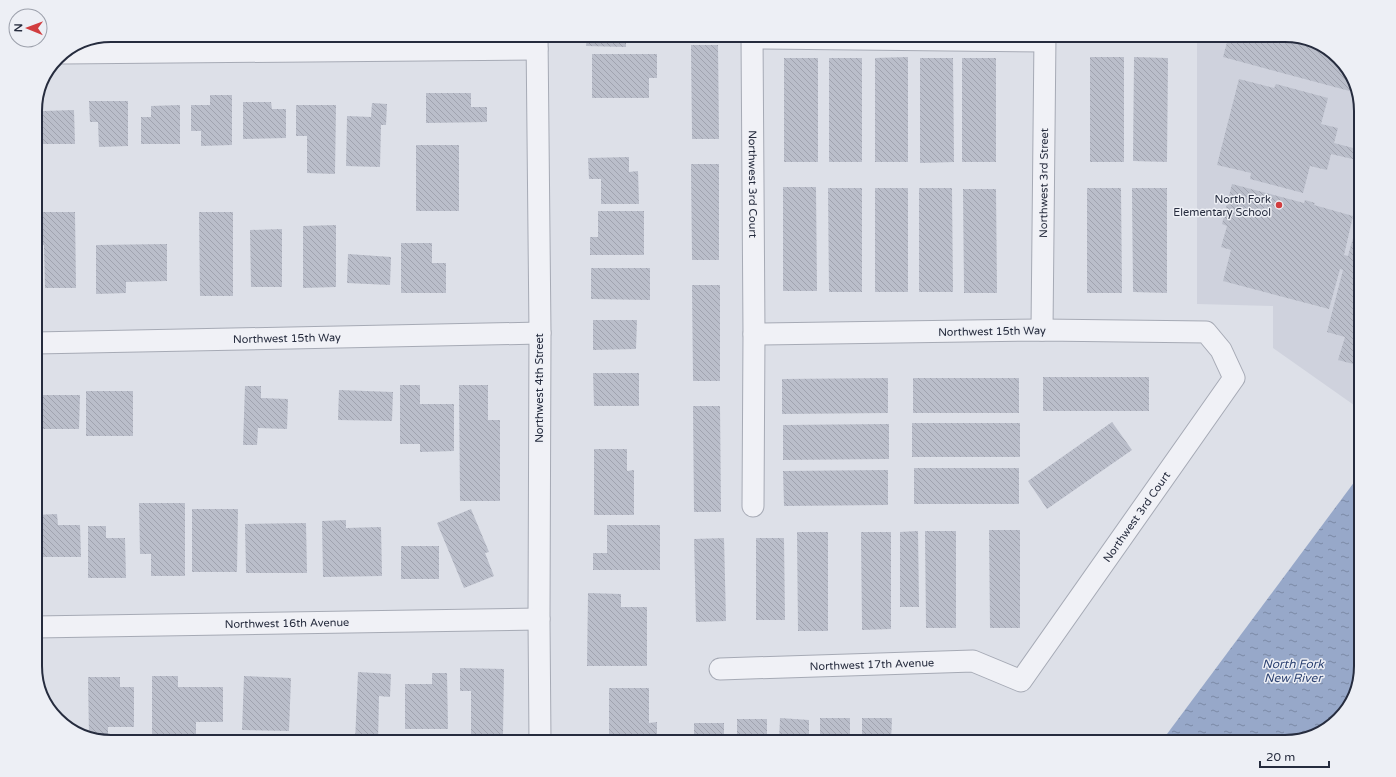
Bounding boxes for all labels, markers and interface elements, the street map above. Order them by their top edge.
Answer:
north arrow [8,8,48,48]
text: N [12,23,25,32]
street label: Northwest 3rd Street [1037,128,1051,238]
street label: Northwest 3rd Court [746,130,759,238]
place label: North Fork Elementary School [1173,193,1271,219]
marker: North Fork Elementary School [1274,200,1284,210]
street label: Northwest 15th Way [938,324,1046,339]
street label: Northwest 15th Way [233,331,341,346]
street label: Northwest 4th Street [533,333,546,443]
street label: Northwest 3rd Court [1101,469,1173,565]
street label: Northwest 16th Avenue [225,616,349,631]
street label: Northwest 17th Avenue [809,656,934,673]
water label: North Fork New River [1262,657,1325,685]
scale bar [1260,743,1329,769]
text: 20 m [1266,750,1295,764]

